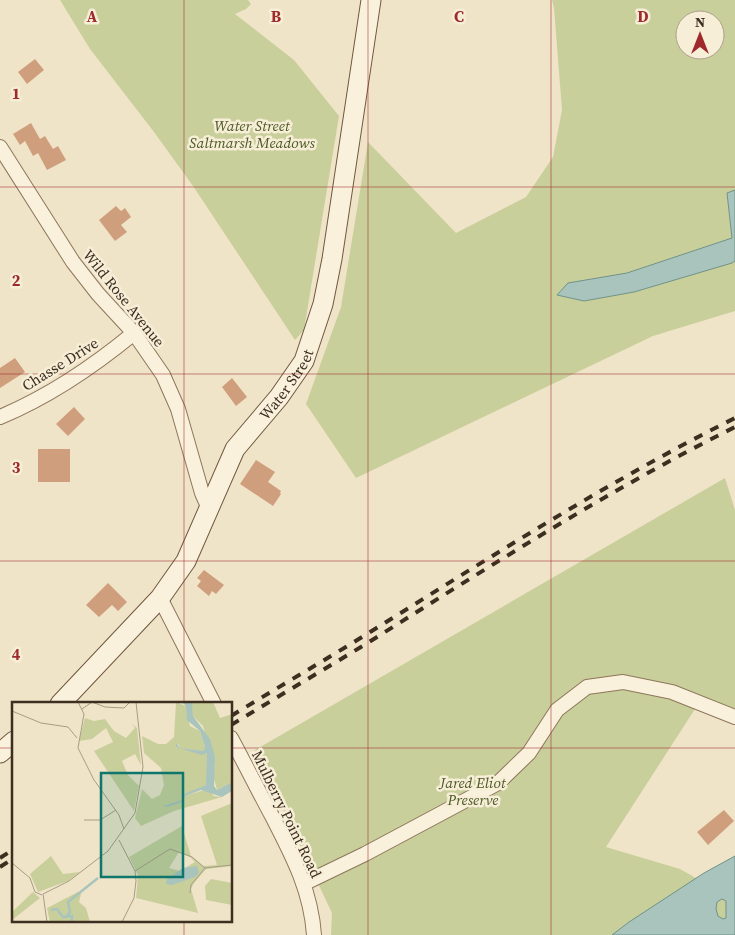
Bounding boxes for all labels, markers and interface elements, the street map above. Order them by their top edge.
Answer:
text: A [87,5,98,27]
text: B [271,5,282,27]
text: C [454,5,464,27]
text: D [637,5,649,27]
north arrow [675,10,725,60]
text: N [695,12,705,32]
text: 1 [12,82,20,104]
park label: Water Street Saltmarsh Meadows [189,115,315,153]
street label: Wild Rose Avenue [78,245,170,351]
text: 2 [12,269,21,291]
street label: Chasse Drive [18,332,103,396]
street label: Water Street [254,346,318,424]
text: 3 [12,456,21,478]
text: 4 [12,643,21,665]
inset map [12,702,232,922]
street label: Mulberry Point Road [247,747,327,882]
park label: Jared Eliot Preserve [438,772,507,810]

